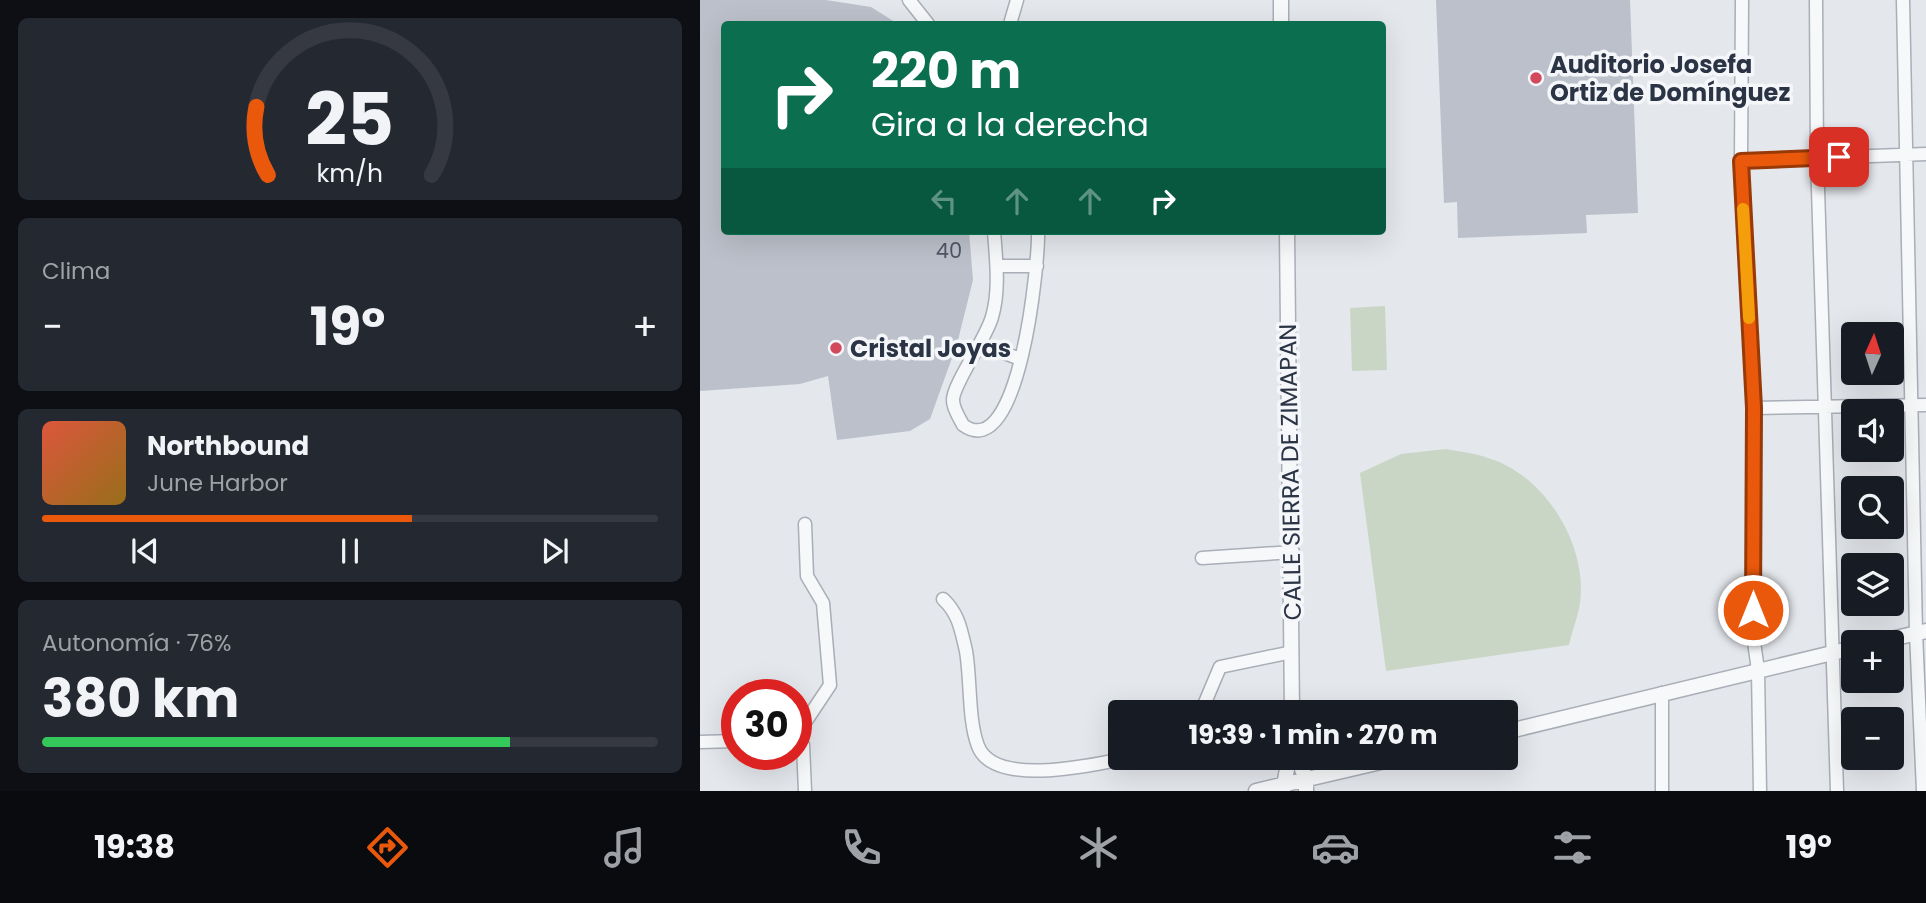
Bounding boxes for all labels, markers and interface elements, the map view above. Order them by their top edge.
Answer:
text: 220 m [871,37,1021,105]
place label: Auditorio Josefa Ortiz de Domínguez [1550,48,1790,109]
icon: right [756,49,847,140]
text: 25 [306,69,394,170]
marker: Auditorio Josefa Ortiz de Domínguez [1528,70,1544,86]
text: Gira a la derecha [871,102,1149,147]
pin [1809,127,1869,187]
icon: arrive [1820,138,1858,176]
text: km/h [317,156,383,191]
icon: left [925,182,963,220]
icon: ahead [998,182,1036,220]
icon: ahead [1071,182,1109,220]
icon: right [1144,182,1182,220]
house number: 40 [936,236,962,265]
text: Clima [42,255,110,287]
text: 19° [310,290,385,363]
text: − [42,300,63,353]
text: + [632,300,658,353]
north arrow [1841,322,1904,385]
map controls [1841,322,1904,770]
street label: CALLE SIERRA DE ZIMAPAN [1271,323,1309,621]
place label: Cristal Joyas [850,332,1011,365]
marker: Cristal Joyas [828,340,844,356]
button: sound [1841,399,1904,462]
text: Northbound [147,428,309,464]
text: June Harbor [147,467,288,499]
button: search [1841,476,1904,539]
icon: previous [126,532,164,570]
icon: pause [331,532,369,570]
icon: next [536,532,574,570]
button: layers [1841,553,1904,616]
position arrow [1716,573,1790,647]
text: Autonomía · 76% [42,627,231,659]
button: + [1841,630,1904,693]
text: 380 km [42,662,239,735]
speed limit sign: 30 [721,679,812,770]
button: − [1841,707,1904,770]
text: 19:39 · 1 min · 270 m [1188,717,1438,753]
icon: directions [363,823,412,872]
icon: music [600,823,649,872]
icon: phone [837,823,886,872]
icon: climate [1074,823,1123,872]
icon: car [1311,823,1360,872]
icon: filters [1548,823,1597,872]
text: 19:38 [94,824,175,869]
text: 19° [1785,824,1832,869]

